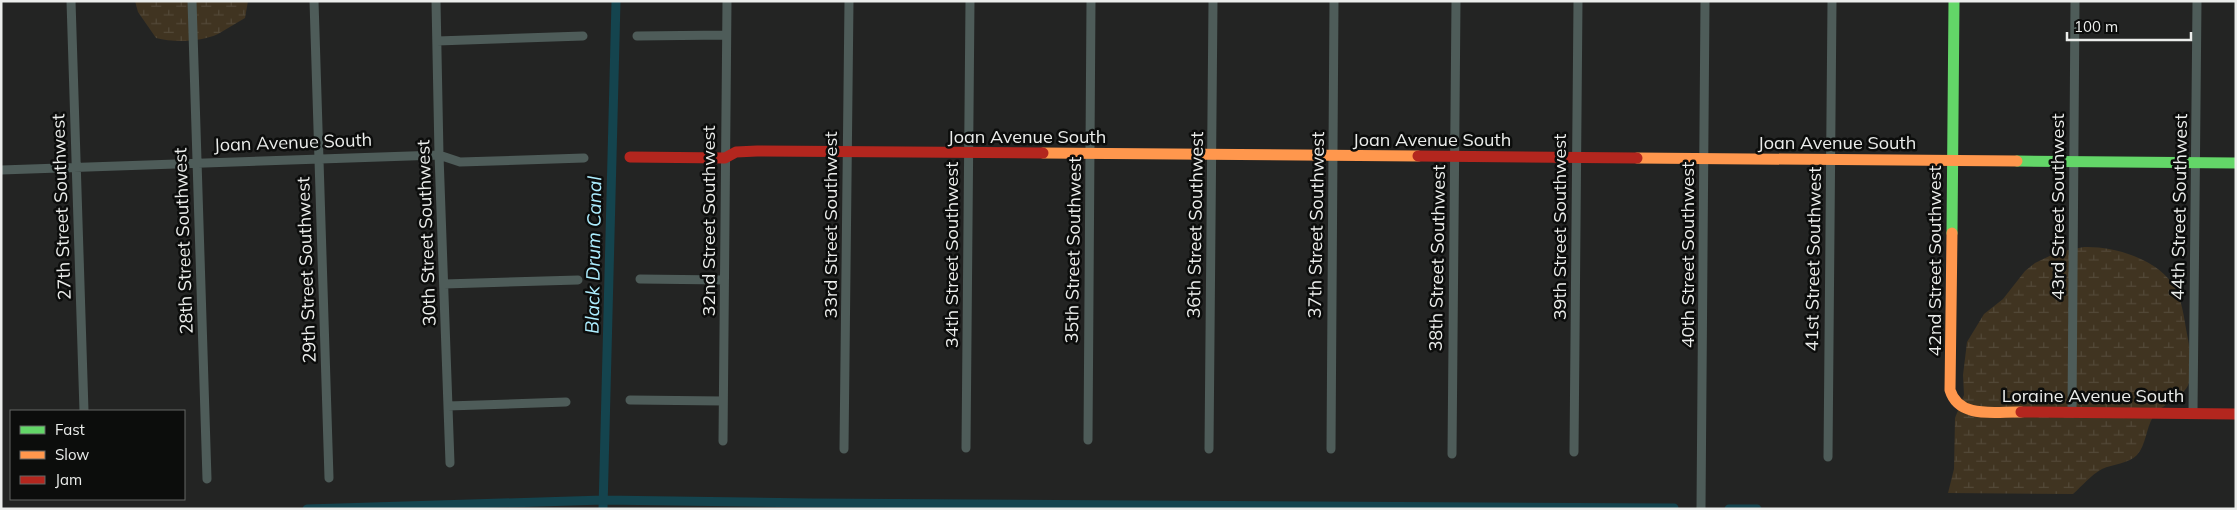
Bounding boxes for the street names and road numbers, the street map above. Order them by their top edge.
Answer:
street label: 27th Street Southwest [46,113,76,301]
street label: 43rd Street Southwest [2046,113,2069,301]
street label: 44th Street Southwest [2166,113,2192,301]
street label: 32nd Street Southwest [697,125,720,317]
street label: Joan Avenue South [948,125,1106,148]
street label: Joan Avenue South [213,128,373,156]
street label: Joan Avenue South [1353,128,1511,151]
street label: 33rd Street Southwest [819,131,842,319]
street label: 36th Street Southwest [1182,131,1208,319]
street label: 37th Street Southwest [1303,131,1329,319]
street label: Joan Avenue South [1758,131,1916,154]
street label: 39th Street Southwest [1548,134,1571,320]
street label: 30th Street Southwest [411,139,441,327]
street label: 28th Street Southwest [168,147,198,335]
street label: 35th Street Southwest [1060,156,1086,344]
street label: 34th Street Southwest [940,162,963,348]
street label: 40th Street Southwest [1676,162,1699,348]
street label: 38th Street Southwest [1424,164,1450,352]
street label: 42nd Street Southwest [1923,165,1946,357]
street label: 41st Street Southwest [1800,166,1826,352]
street label: 29th Street Southwest [291,176,321,364]
street label: Loraine Avenue South [2002,384,2184,407]

